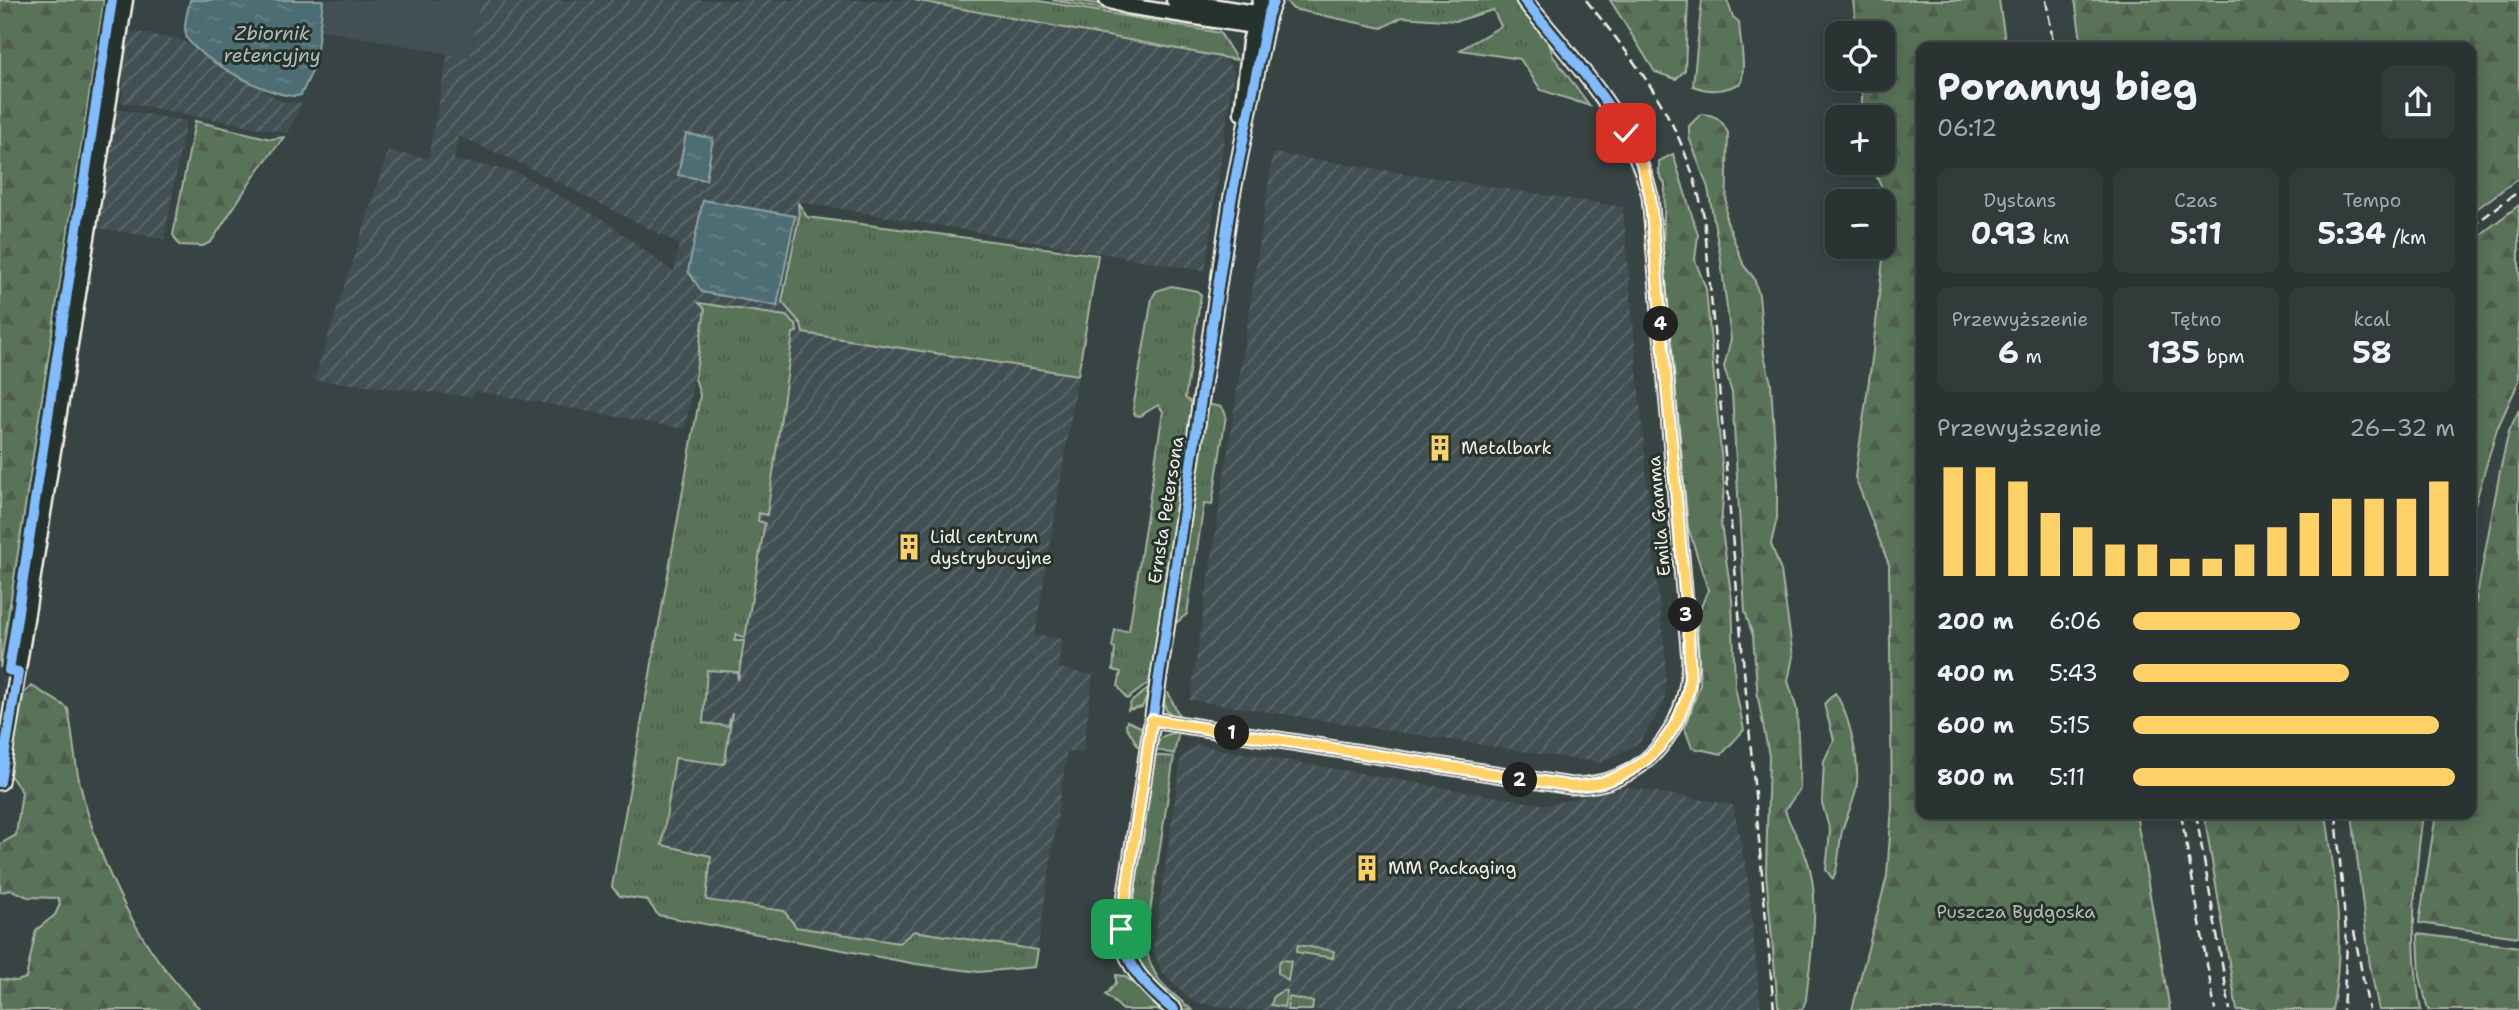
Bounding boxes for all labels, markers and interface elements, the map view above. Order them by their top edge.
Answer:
water label: Zbiornik retencyjny [223,21,321,68]
map controls [1825,21,1895,259]
button: locate [1825,21,1895,91]
text: Poranny bieg [1937,61,2197,112]
button: share [2381,65,2455,139]
pin [1596,103,1656,163]
button: + [1825,105,1895,175]
text: 06:12 [1937,113,1997,143]
icon: check [1607,114,1645,152]
text: Dystans [1984,188,2056,213]
text: Czas [2174,188,2218,213]
text: Tempo [2343,188,2401,213]
button: − [1825,189,1895,259]
text: 0.93 [1971,213,2036,254]
text: 5:11 [2170,213,2222,254]
text: 5:34 [2318,213,2386,254]
text: km [2036,225,2069,250]
text: /km [2386,225,2426,250]
pin: 4 [1644,306,1678,342]
text: Przewyższenie [1952,307,2088,332]
text: Tętno [2171,307,2221,332]
text: kcal [2354,307,2390,332]
text: 4 [1654,311,1667,336]
text: 6 [1998,332,2019,373]
text: 135 [2147,332,2200,373]
text: 58 [2352,332,2392,373]
text: m [2019,344,2042,369]
text: bpm [2200,344,2245,369]
text: Przewyższenie [1937,413,2102,443]
text: 26–32 m [2349,413,2455,443]
building icon: Metalbark [1425,433,1455,463]
street label: Ernsta Petersona [1142,435,1190,585]
place label: Metalbark [1461,436,1552,460]
street label: Emila Gamma [1642,455,1676,577]
place label: Lidl centrum dystrybucyjne [930,525,1052,570]
building icon: Lidl centrum dystrybucyjne [894,532,924,562]
pin: 3 [1668,598,1704,632]
text: 3 [1679,602,1692,627]
text: 200 m [1937,606,2014,636]
text: 6:06 [2049,606,2102,636]
text: 400 m [1937,658,2014,688]
text: 5:43 [2049,658,2098,688]
text: 600 m [1937,710,2014,740]
text: 5:15 [2049,710,2090,740]
pin: 1 [1214,716,1250,750]
text: 1 [1227,720,1236,745]
pin: 2 [1502,762,1538,798]
text: 800 m [1937,762,2014,792]
text: 5:11 [2049,762,2085,792]
text: 2 [1513,767,1526,792]
building icon: MM Packaging [1352,853,1382,883]
place label: MM Packaging [1388,856,1516,880]
pin [1091,899,1151,959]
park label: Puszcza Bydgoska [1936,900,2096,924]
icon: arrive [1102,910,1140,948]

